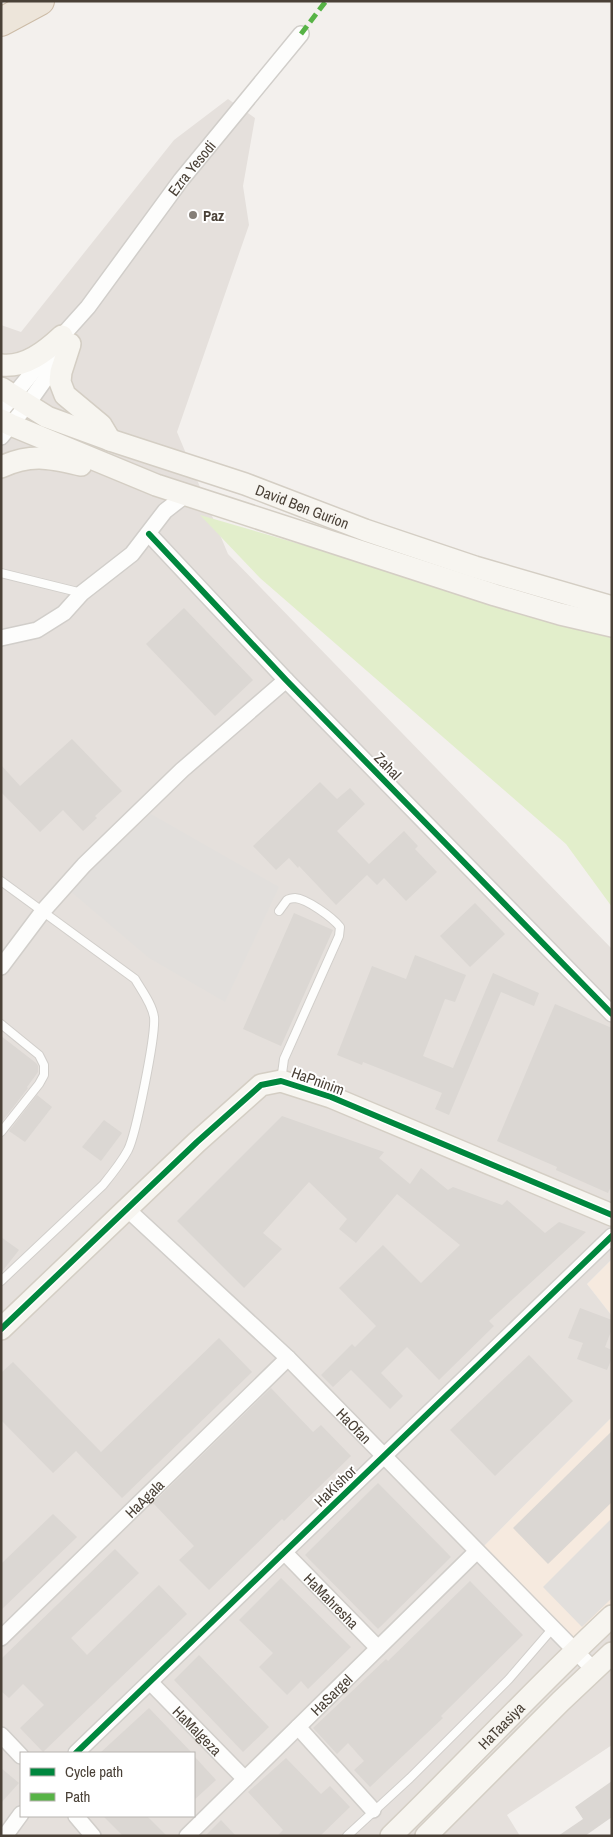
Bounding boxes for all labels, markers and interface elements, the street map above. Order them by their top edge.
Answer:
street label: Ezra Yesodi [162,136,220,200]
place label: Paz [203,205,224,226]
marker: Paz [187,209,199,221]
street label: David Ben Gurion [253,479,352,533]
street label: Zahal [370,748,406,784]
street label: HaPninim [289,1062,347,1100]
street label: HaOfan [332,1403,377,1448]
street label: HaKishor [309,1461,361,1511]
street label: HaAgala [120,1474,168,1522]
street label: HaMahresha [299,1568,364,1633]
street label: HaSargel [305,1669,357,1720]
street label: HaTaasiya [473,1697,529,1754]
street label: HaMalgeza [168,1701,227,1760]
legend [20,1752,195,1817]
text: Cycle path [65,1761,123,1782]
text: Path [65,1786,90,1807]

